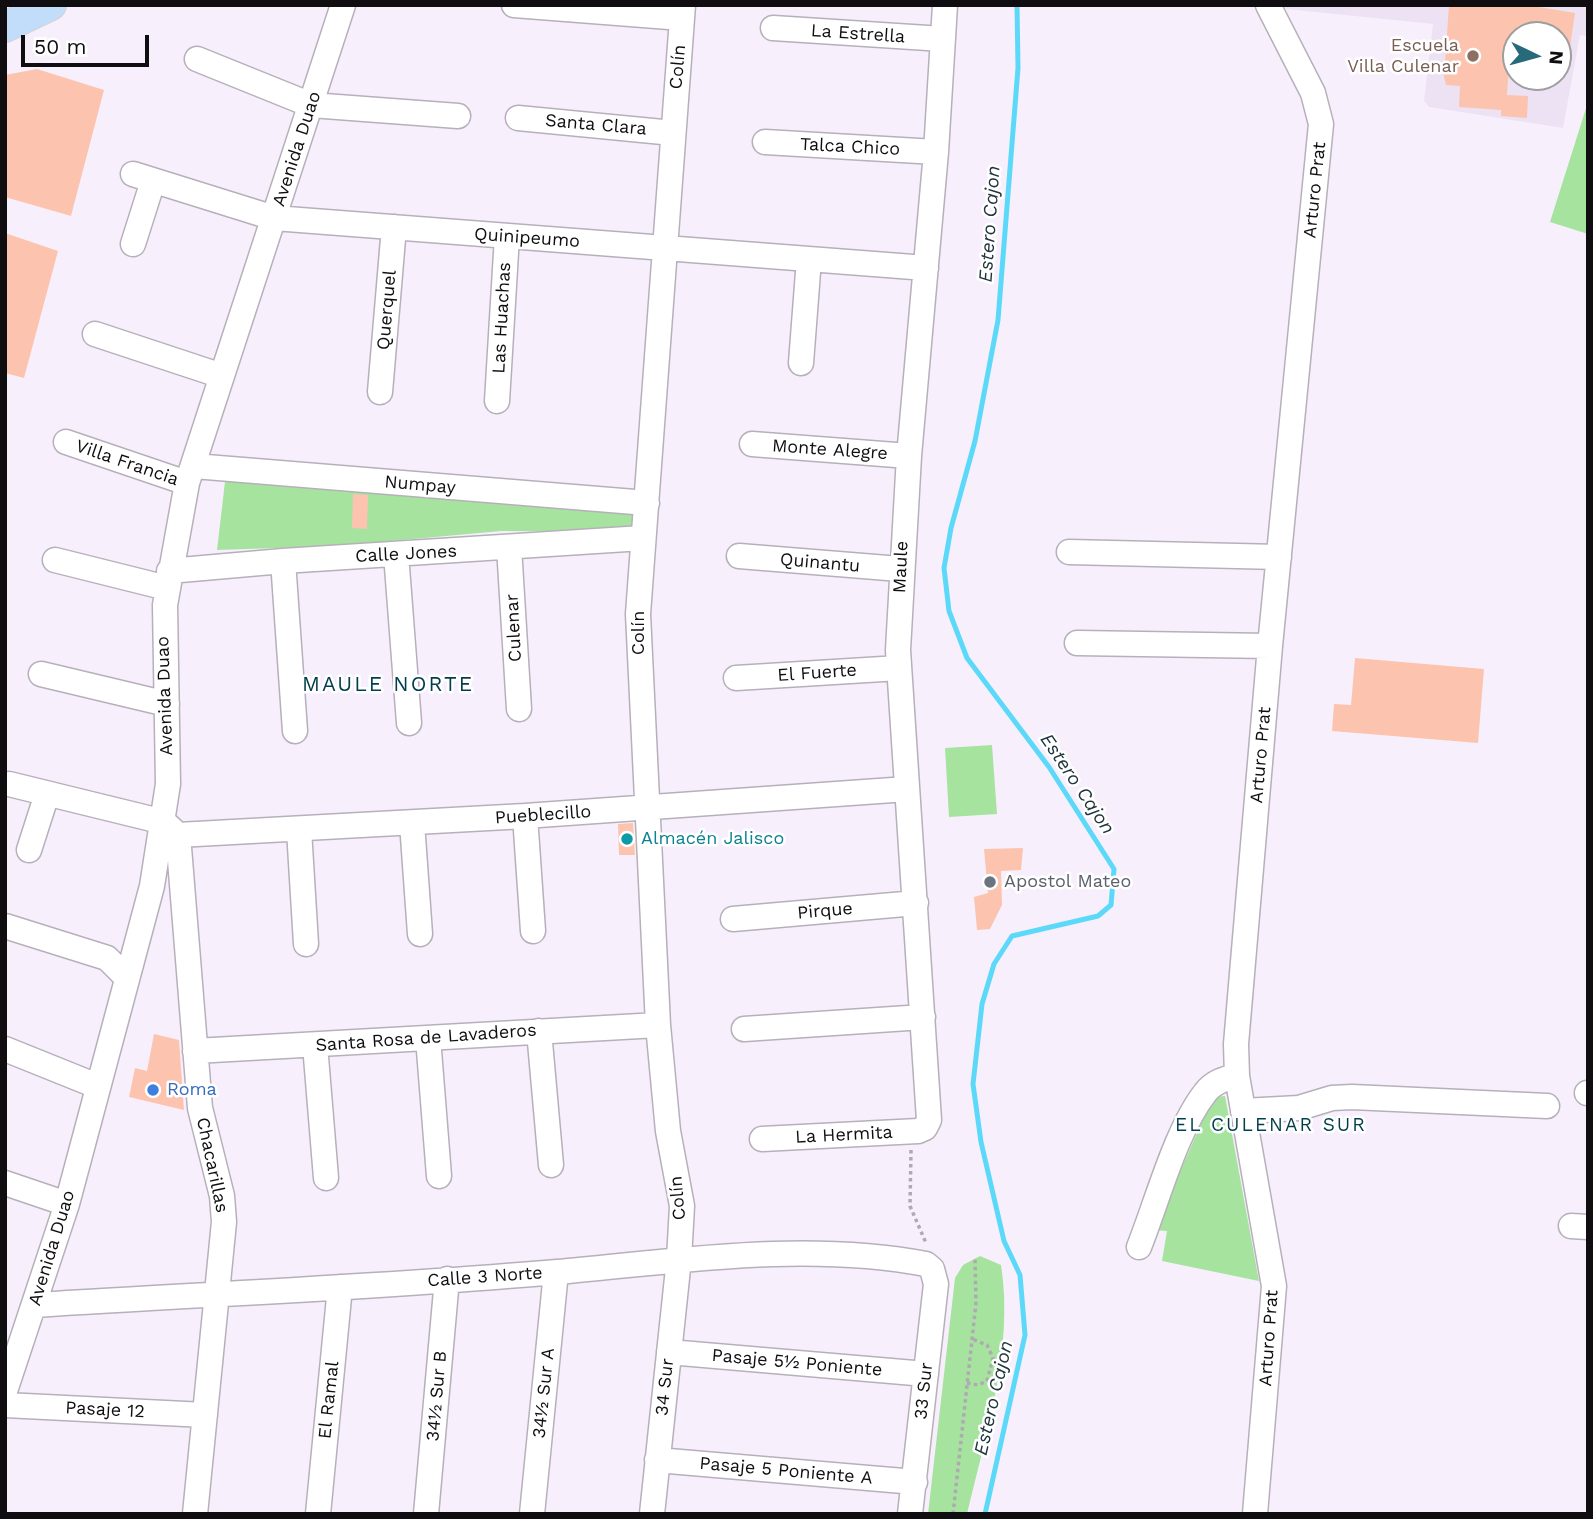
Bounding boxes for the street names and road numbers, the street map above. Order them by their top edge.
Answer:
street label: La Estrella [810,20,906,48]
street label: Colín [665,44,691,90]
street label: Avenida Duao [268,89,326,209]
street label: Santa Clara [544,110,648,140]
street label: Talca Chico [799,134,901,160]
street label: Arturo Prat [1299,141,1331,239]
street label: Quinipeumo [473,224,581,252]
street label: Las Huachas [488,262,516,374]
street label: Querquel [373,269,401,351]
street label: Villa Francia [73,435,181,491]
street label: Monte Alegre [771,435,889,465]
street label: Numpay [383,471,457,499]
street label: Maule [889,540,913,594]
street label: Calle Jones [355,541,457,567]
street label: Quinantu [779,549,861,577]
street label: Culenar [501,593,527,663]
street label: Colín [628,611,650,655]
street label: Avenida Duao [152,636,178,756]
street label: El Fuerte [777,659,857,687]
street label: Arturo Prat [1246,706,1276,804]
street label: Pueblecillo [494,801,592,829]
street label: Pirque [796,898,854,924]
street label: Santa Rosa de Lavaderos [315,1020,537,1056]
street label: Chacarillas [191,1115,233,1215]
street label: La Hermita [795,1122,893,1148]
street label: Colín [665,1175,691,1221]
street label: Avenida Duao [24,1188,80,1308]
street label: Calle 3 Norte [427,1262,543,1292]
street label: Arturo Prat [1255,1289,1283,1387]
street label: Pasaje 5½ Poniente [711,1345,883,1381]
street label: 34½ Sur A [529,1347,559,1439]
street label: 34½ Sur B [422,1350,452,1442]
street label: 34 Sur [651,1357,679,1417]
street label: El Ramal [314,1360,344,1440]
street label: 33 Sur [910,1362,938,1420]
street label: Pasaje 12 [65,1397,145,1423]
street label: Pasaje 5 Poniente A [699,1453,873,1489]

